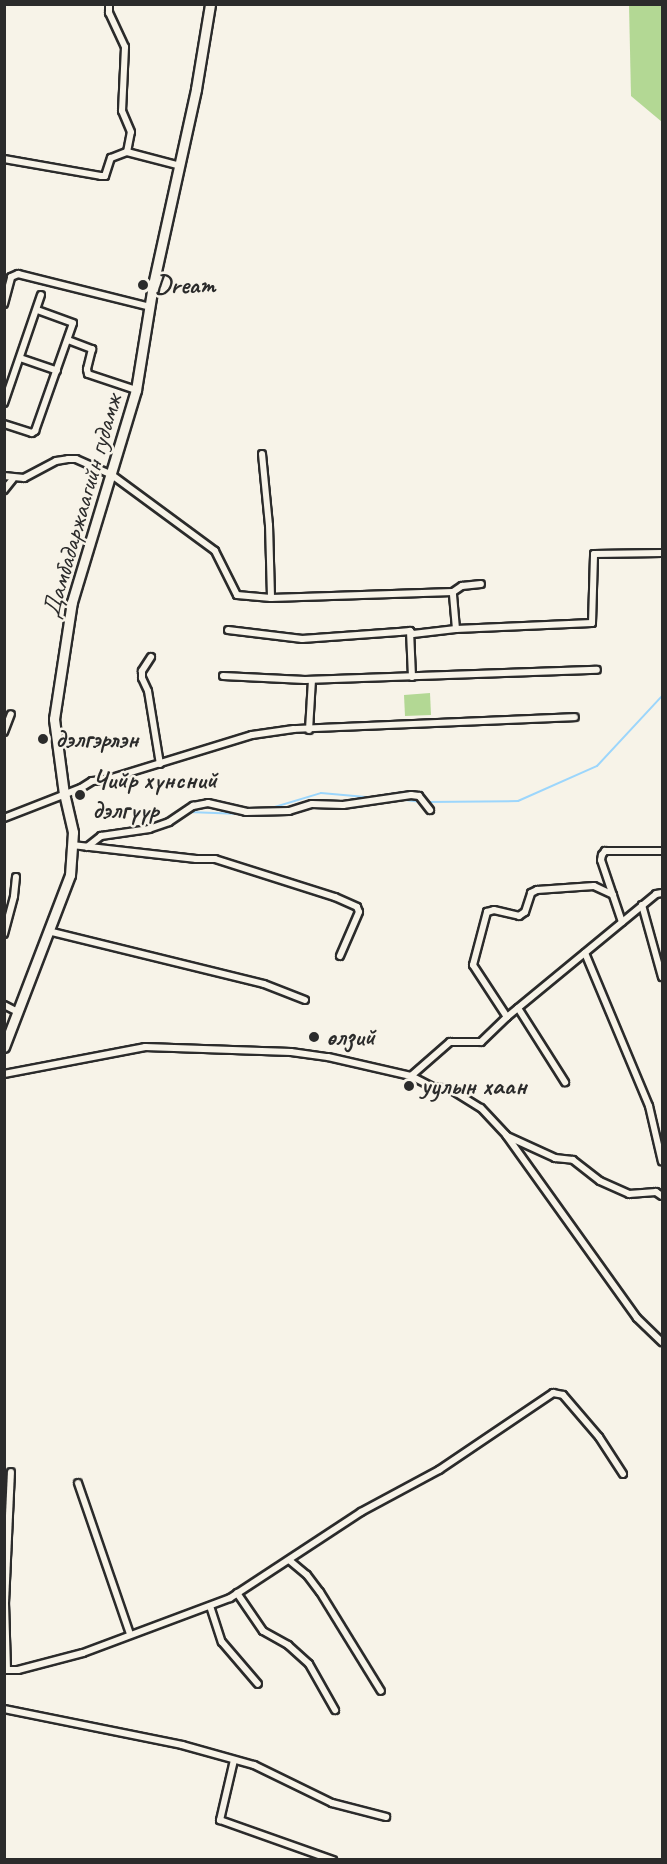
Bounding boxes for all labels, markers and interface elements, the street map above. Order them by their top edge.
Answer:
place label: Dream [155,269,215,301]
marker: Dream [136,278,150,292]
street label: Дамбадаржаагийн гудамж [35,390,129,622]
place label: дэлгэрлэн [55,723,139,755]
marker: дэлгэрлэн [36,732,50,746]
place label: Чийр хүнсний дэлгүүр [92,764,216,826]
marker: Чийр хүнсний дэлгүүр [73,788,87,802]
place label: өлзий [326,1021,375,1053]
marker: өлзий [307,1030,321,1044]
place label: уулын хаан [421,1070,526,1102]
marker: уулын хаан [402,1079,416,1093]

